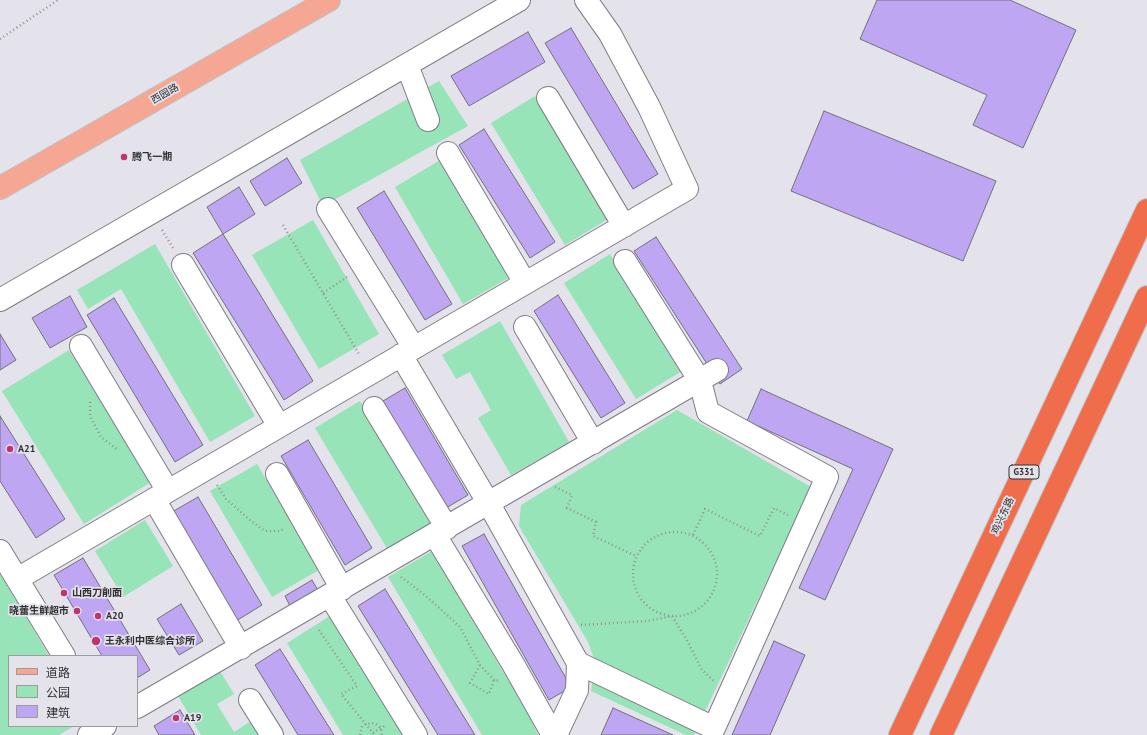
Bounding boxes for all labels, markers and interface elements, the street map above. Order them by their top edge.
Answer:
street label: 西园路 [149,81,181,107]
place label: 腾飞一期 [132,151,172,163]
marker: 腾飞一期 [119,152,129,162]
place label: A21 [18,443,35,455]
marker: A21 [5,444,15,454]
road number: G331 [1009,465,1039,479]
street label: 鸡兴东路 [989,495,1017,537]
place label: 山西刀削面 [72,587,122,599]
marker: 山西刀削面 [59,588,69,598]
place label: 晓蕾生鲜超市 [9,605,69,617]
marker: 晓蕾生鲜超市 [72,606,82,616]
place label: A20 [106,610,123,622]
marker: A20 [93,611,103,621]
marker: 王永利中医综合诊所 [90,635,102,647]
place label: 王永利中医综合诊所 [105,635,195,647]
legend [8,655,138,727]
text: 道路 [46,665,70,680]
text: 公园 [46,685,70,700]
text: 建筑 [46,705,70,720]
place label: A19 [184,712,201,724]
marker: A19 [171,713,181,723]

